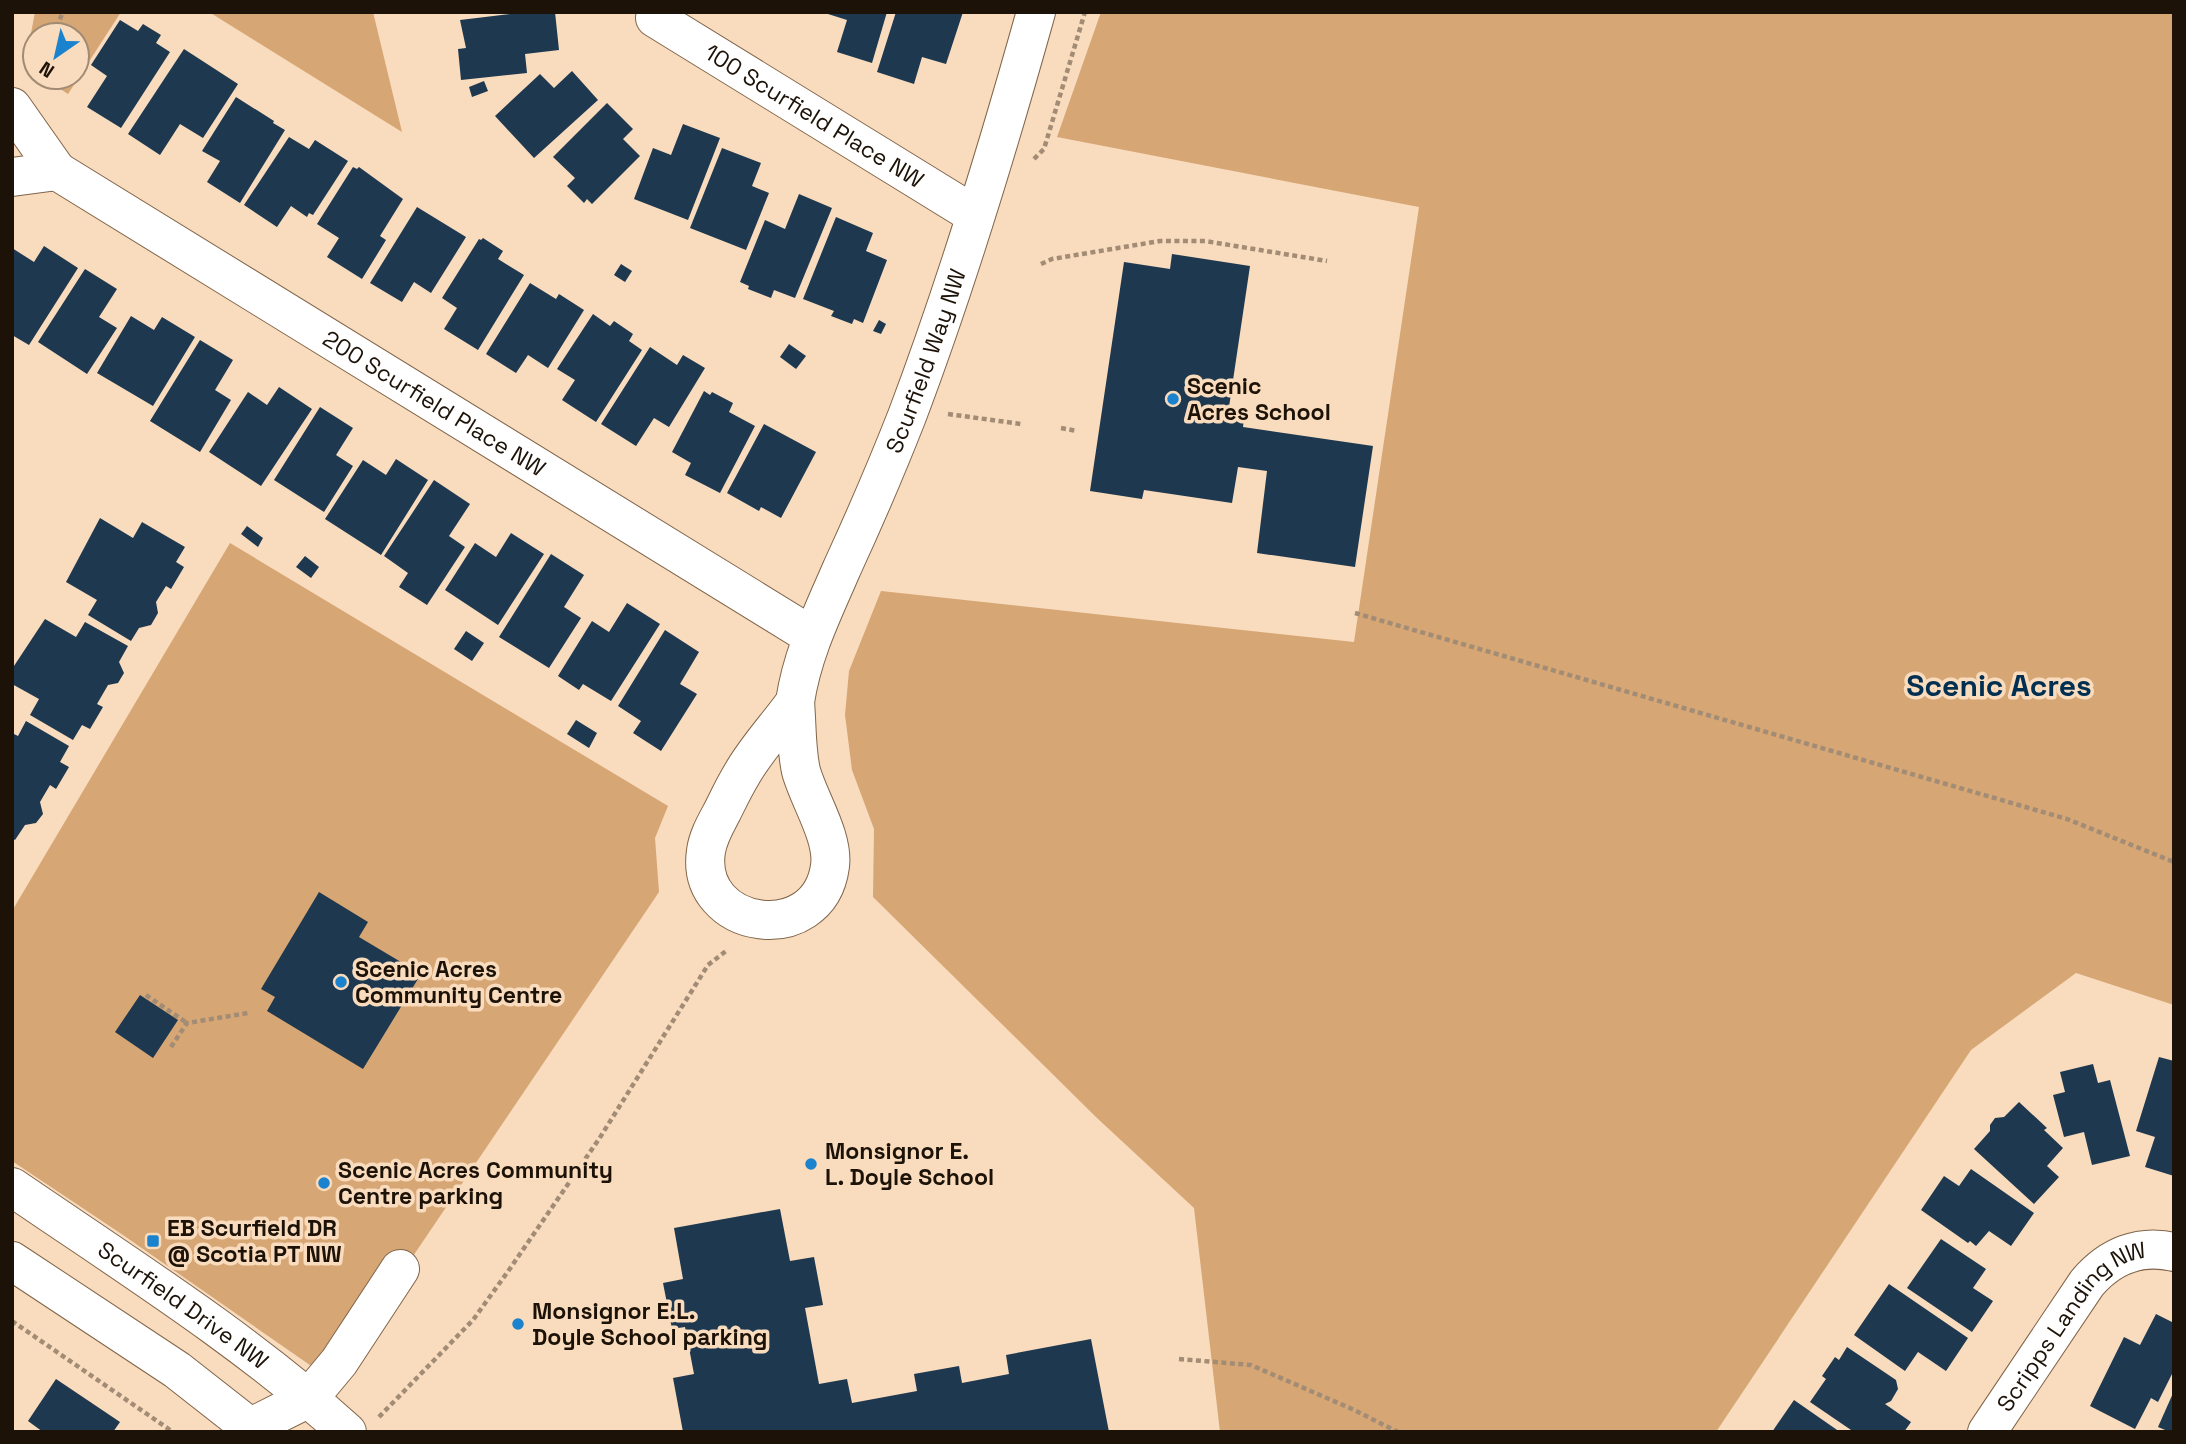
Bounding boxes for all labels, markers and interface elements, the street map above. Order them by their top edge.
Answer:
north arrow [21,21,91,91]
street label: 100 Scurfield Place NW [699,37,929,195]
text: N [35,56,59,84]
street label: Scurfield Way NW [879,265,973,458]
street label: 200 Scurfield Place NW [317,323,551,483]
place label: Scenic Acres School [1187,371,1331,427]
marker: Scenic Acres School [1165,391,1181,407]
district label: Scenic Acres [1906,666,2092,705]
place label: Scenic Acres Community Centre [355,954,562,1010]
marker: Scenic Acres Community Centre [333,974,349,990]
place label: Monsignor E. L. Doyle School [825,1136,994,1192]
place label: Scenic Acres Community Centre parking [338,1155,613,1211]
marker: Monsignor E. L. Doyle School [803,1156,819,1172]
marker: Scenic Acres Community Centre parking [316,1175,332,1191]
place label: EB Scurfield DR @ Scotia PT NW [167,1213,342,1269]
marker: EB Scurfield DR @ Scotia PT NW [145,1233,161,1249]
street label: Scurfield Drive NW [92,1234,275,1376]
street label: Scripps Landing NW [1990,1235,2149,1417]
place label: Monsignor E.L. Doyle School parking [532,1296,768,1352]
marker: Monsignor E.L. Doyle School parking [510,1316,526,1332]

